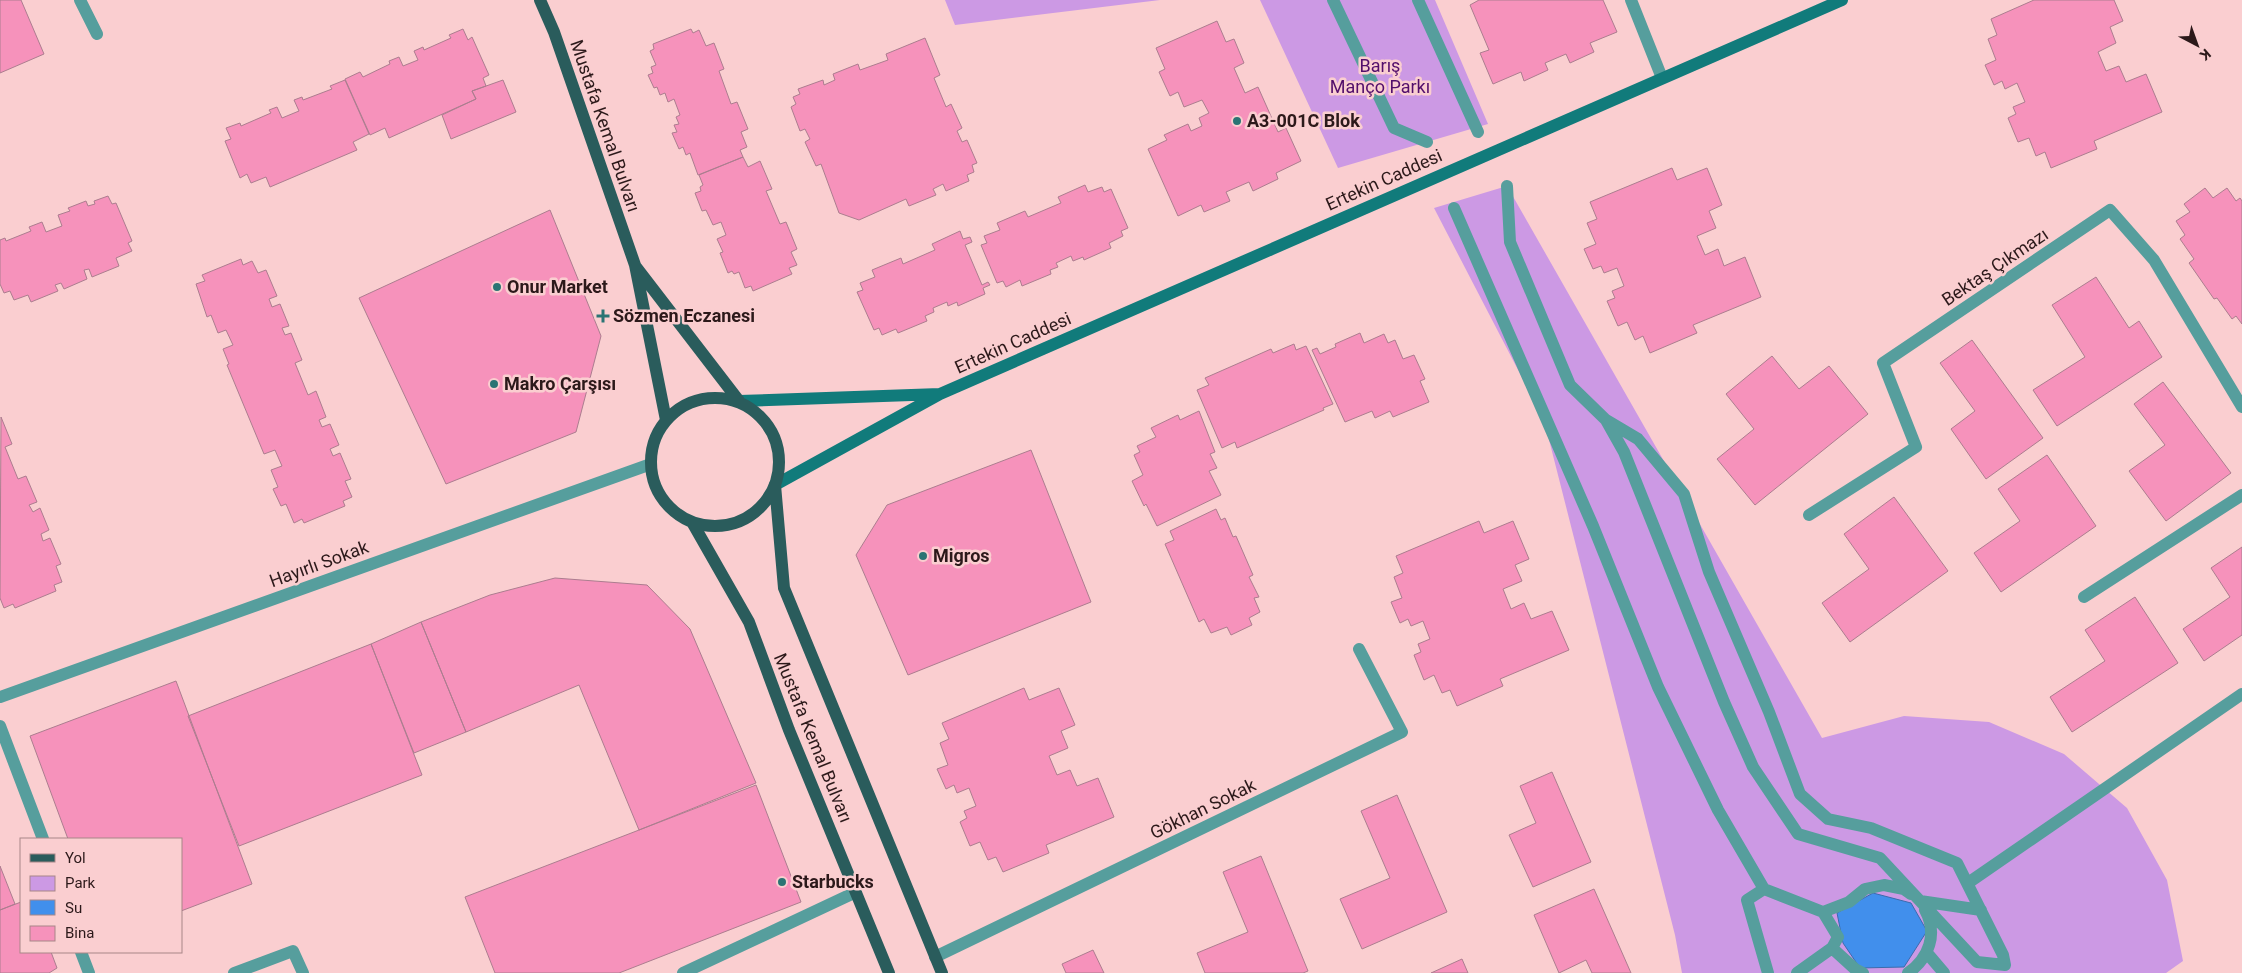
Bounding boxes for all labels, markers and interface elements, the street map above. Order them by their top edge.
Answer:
north arrow [2172,20,2222,70]
street label: Mustafa Kemal Bulvarı [566,37,645,215]
text: K [2197,46,2214,64]
park label: Barış Manço Parkı [1330,55,1430,97]
place label: A3-001C Blok [1247,110,1360,131]
marker: A3-001C Blok [1231,115,1243,127]
street label: Ertekin Caddesi [1322,145,1445,215]
street label: Bektaş Çıkmazı [1938,223,2052,310]
place label: Onur Market [507,276,608,297]
marker: Onur Market [491,281,503,293]
place label: Sözmen Eczanesi [613,305,755,326]
street label: Ertekin Caddesi [951,308,1074,378]
marker: Sözmen Eczanesi [597,310,609,322]
place label: Makro Çarşısı [504,373,616,394]
marker: Makro Çarşısı [488,378,500,390]
street label: Hayırlı Sokak [266,536,372,591]
place label: Migros [933,545,990,566]
marker: Migros [917,550,929,562]
street label: Mustafa Kemal Bulvarı [770,650,857,825]
street label: Gökhan Sokak [1147,774,1260,843]
legend [20,838,182,953]
text: Yol [65,849,86,867]
place label: Starbucks [792,871,874,892]
text: Park [65,874,96,892]
marker: Starbucks [776,876,788,888]
text: Su [65,899,82,917]
text: Bina [65,924,94,942]

